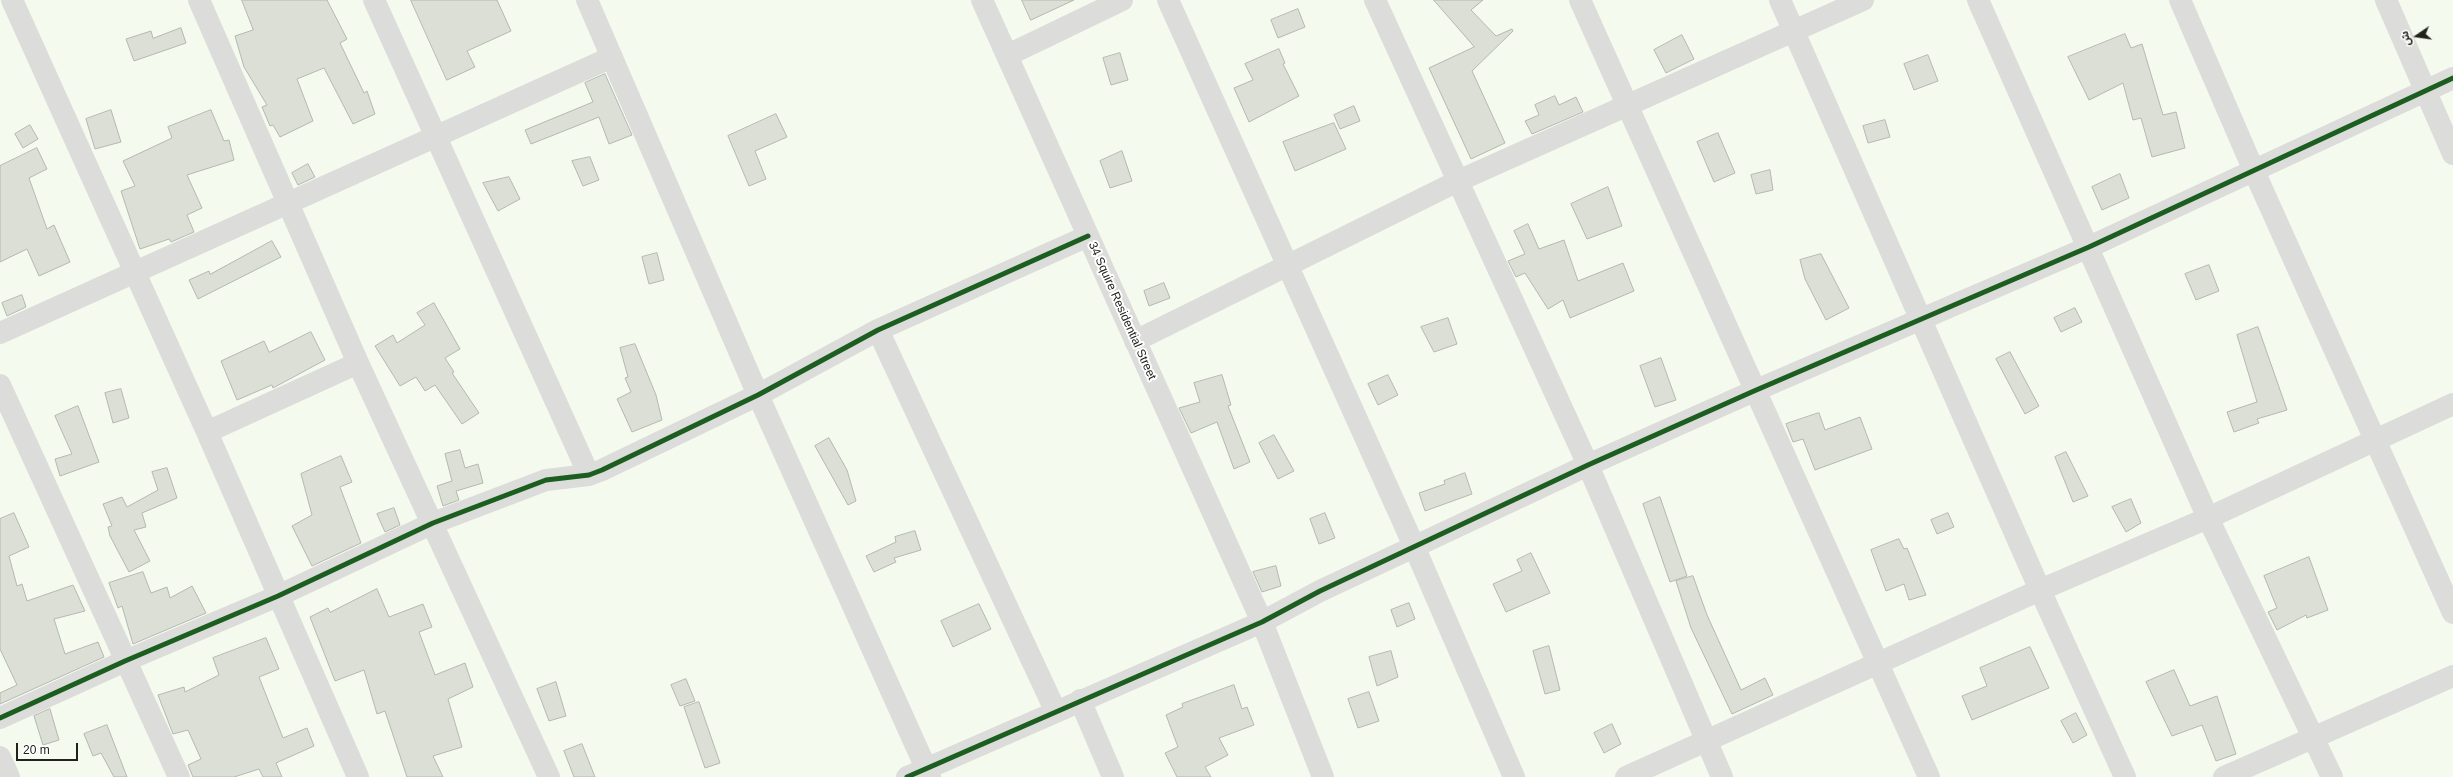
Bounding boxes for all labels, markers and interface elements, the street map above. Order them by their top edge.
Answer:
north arrow [2397,16,2437,56]
text: ش [2398,30,2413,47]
street label: 34 Squire Residential Street [1085,240,1159,382]
scale bar [18,735,80,761]
text: 20 m [23,743,50,757]

